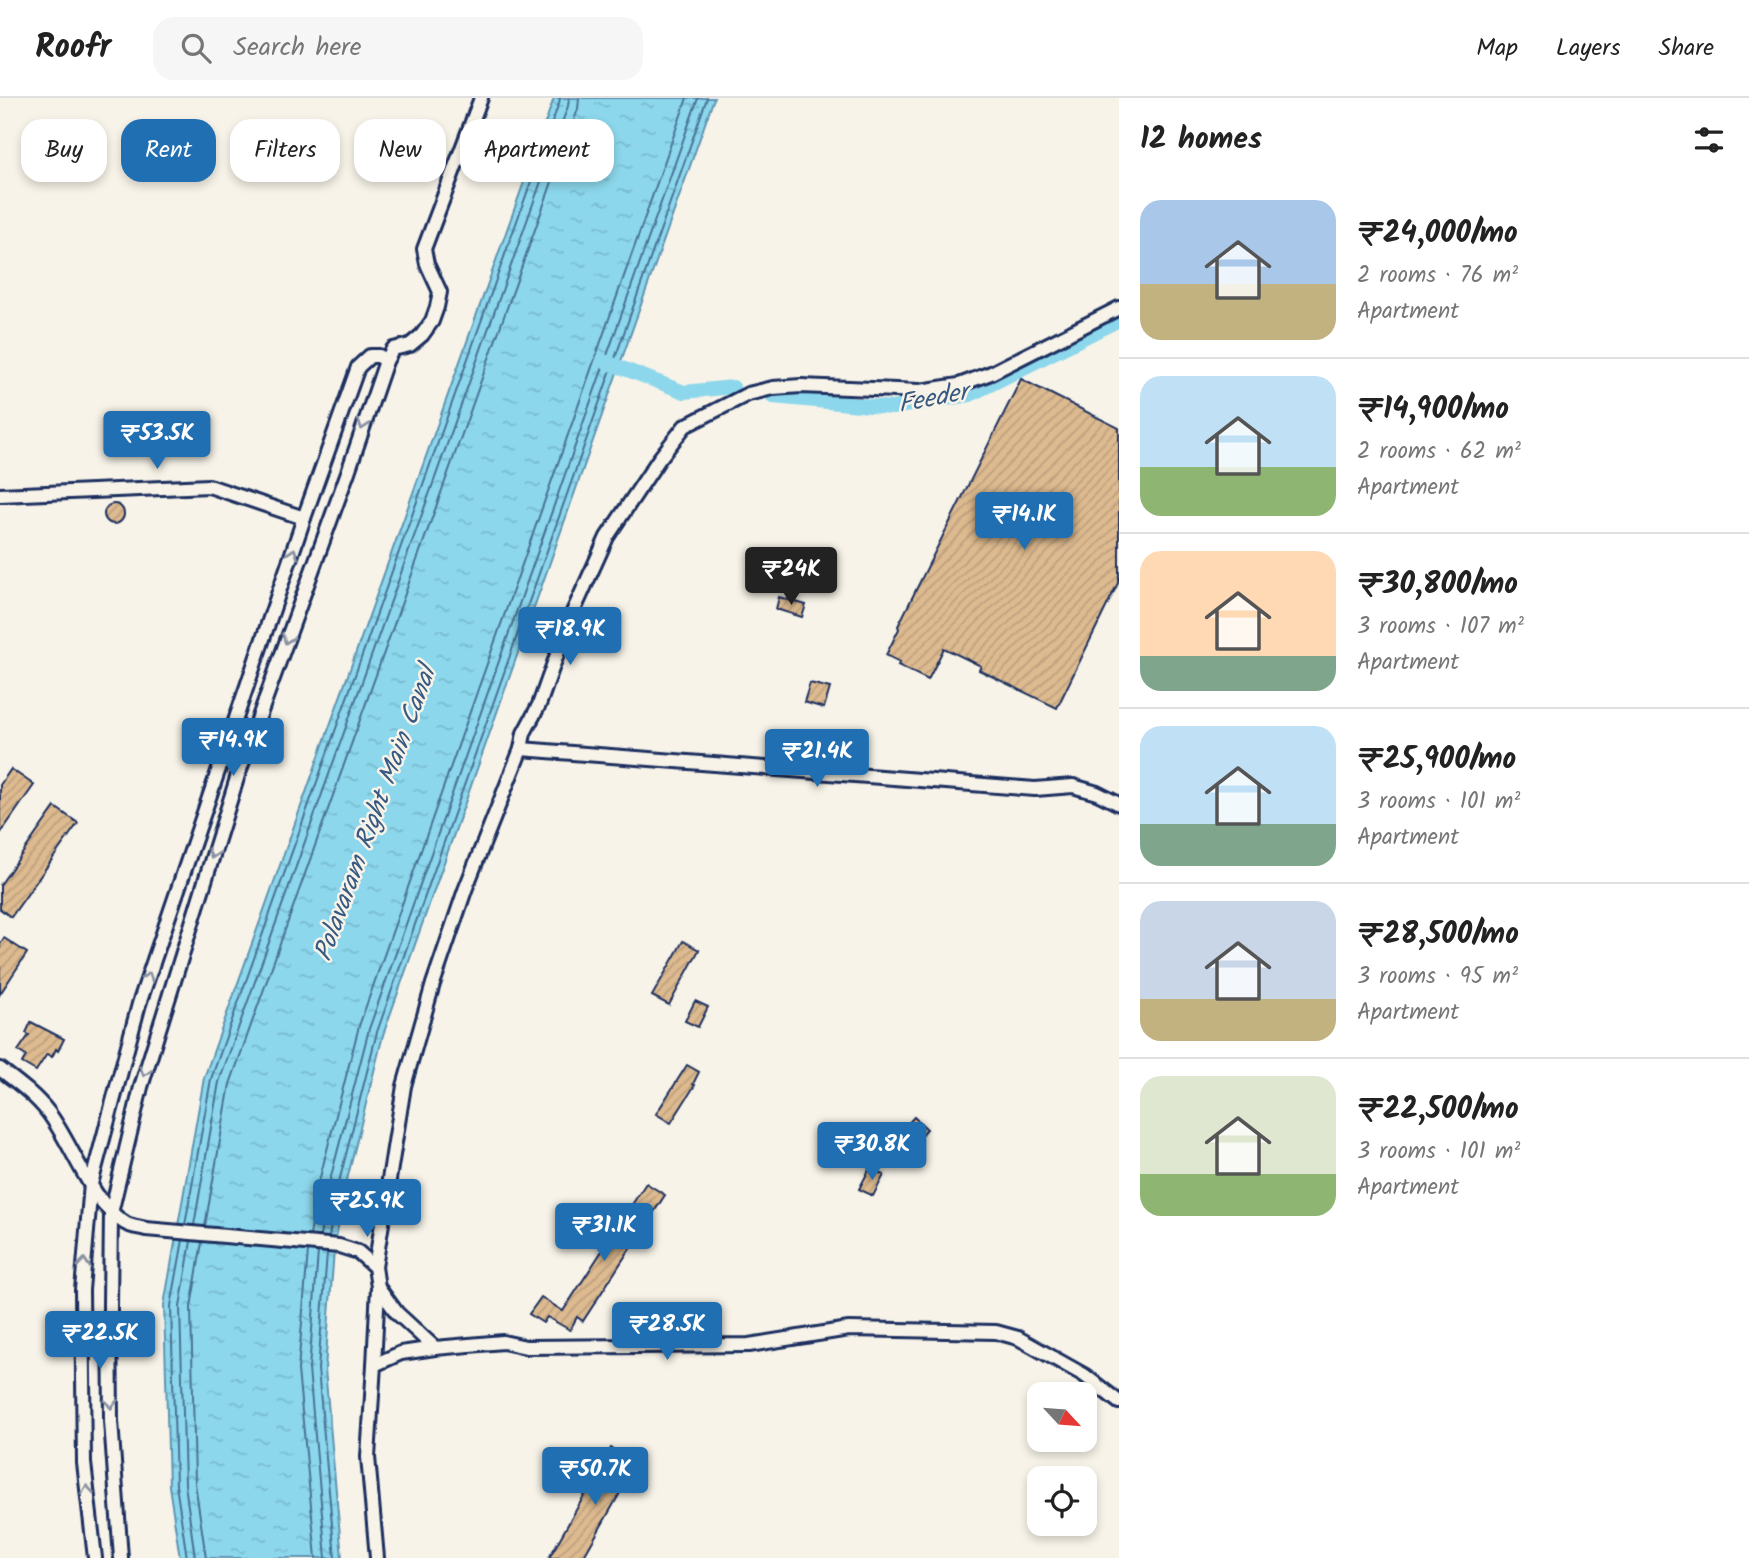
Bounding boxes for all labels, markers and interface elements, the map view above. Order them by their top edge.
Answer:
search box [153,17,643,80]
text: Roofr [35,22,111,75]
text: Search here [233,27,361,69]
icon: search [177,29,215,67]
text: Map [1476,29,1518,68]
text: Layers [1556,29,1620,68]
text: Share [1658,29,1714,68]
text: 12 homes [1140,116,1262,164]
chip: Buy [21,119,107,182]
chip: Rent [121,119,216,182]
chip: Filters [230,119,340,182]
chip: New [354,119,446,182]
chip: Apartment [460,119,614,182]
icon: filters [1690,121,1728,159]
text: ₹24,000/mo [1357,210,1518,258]
icon: home [1196,228,1280,312]
text: 2 rooms · 76 m² [1357,258,1518,294]
text: Apartment [1357,294,1459,330]
water label: Feeder [894,371,977,426]
text: ₹14,900/mo [1357,386,1509,434]
icon: home [1196,404,1280,488]
pin: ₹53.5K [100,412,214,471]
text: ₹53.5K [119,416,195,452]
one-way arrow [357,419,371,431]
text: 2 rooms · 62 m² [1357,434,1521,470]
text: Apartment [1357,470,1459,506]
pin: ₹14.1K [967,492,1081,552]
text: ₹14.1K [991,497,1057,533]
one-way arrow [284,547,299,559]
pin: ₹24K [750,547,832,607]
text: ₹24K [761,552,821,588]
text: ₹30,800/mo [1357,561,1518,609]
icon: home [1196,579,1280,663]
pin: ₹18.9K [513,608,627,667]
text: 3 rooms · 107 m² [1357,609,1524,645]
text: ₹18.9K [534,612,606,648]
one-way arrow [282,633,296,645]
text: Apartment [1357,645,1459,681]
water label: Polavaram Right Main Canal [303,656,451,967]
pin: ₹14.9K [176,718,290,778]
text: ₹14.9K [198,723,268,759]
pin: ₹21.4K [760,730,874,789]
text: ₹21.4K [781,734,853,770]
text: ₹25,900/mo [1357,736,1516,784]
icon: home [1196,754,1280,838]
text: 3 rooms · 101 m² [1357,784,1520,820]
text: Apartment [1357,820,1459,856]
one-way arrow [206,848,221,860]
text: ₹28,500/mo [1357,911,1519,959]
icon: home [1196,929,1280,1013]
text: 3 rooms · 95 m² [1357,959,1518,995]
one-way arrow [140,971,154,983]
text: Apartment [1357,995,1459,1031]
one-way arrow [139,1065,154,1077]
text: ₹22,500/mo [1357,1086,1519,1134]
icon: home [1196,1104,1280,1188]
pin: ₹30.8K [815,1122,929,1182]
text: ₹30.8K [833,1127,911,1163]
text: 3 rooms · 101 m² [1357,1134,1520,1170]
text: Apartment [1357,1170,1459,1206]
pin: ₹25.9K [310,1180,424,1239]
text: ₹25.9K [329,1184,405,1220]
pin: ₹31.1K [547,1204,661,1263]
text: ₹31.1K [571,1208,637,1244]
one-way arrow [76,1257,91,1268]
pin: ₹28.5K [610,1302,724,1362]
text: ₹28.5K [628,1307,706,1343]
pin: ₹22.5K [43,1312,157,1371]
text: ₹22.5K [61,1316,139,1352]
north arrow [1027,1382,1097,1452]
map controls [1027,1382,1097,1536]
one-way arrow [103,1399,119,1410]
pin: ₹50.7K [538,1448,652,1507]
text: ₹50.7K [558,1452,632,1488]
button: locate [1027,1466,1097,1536]
one-way arrow [80,1484,95,1496]

